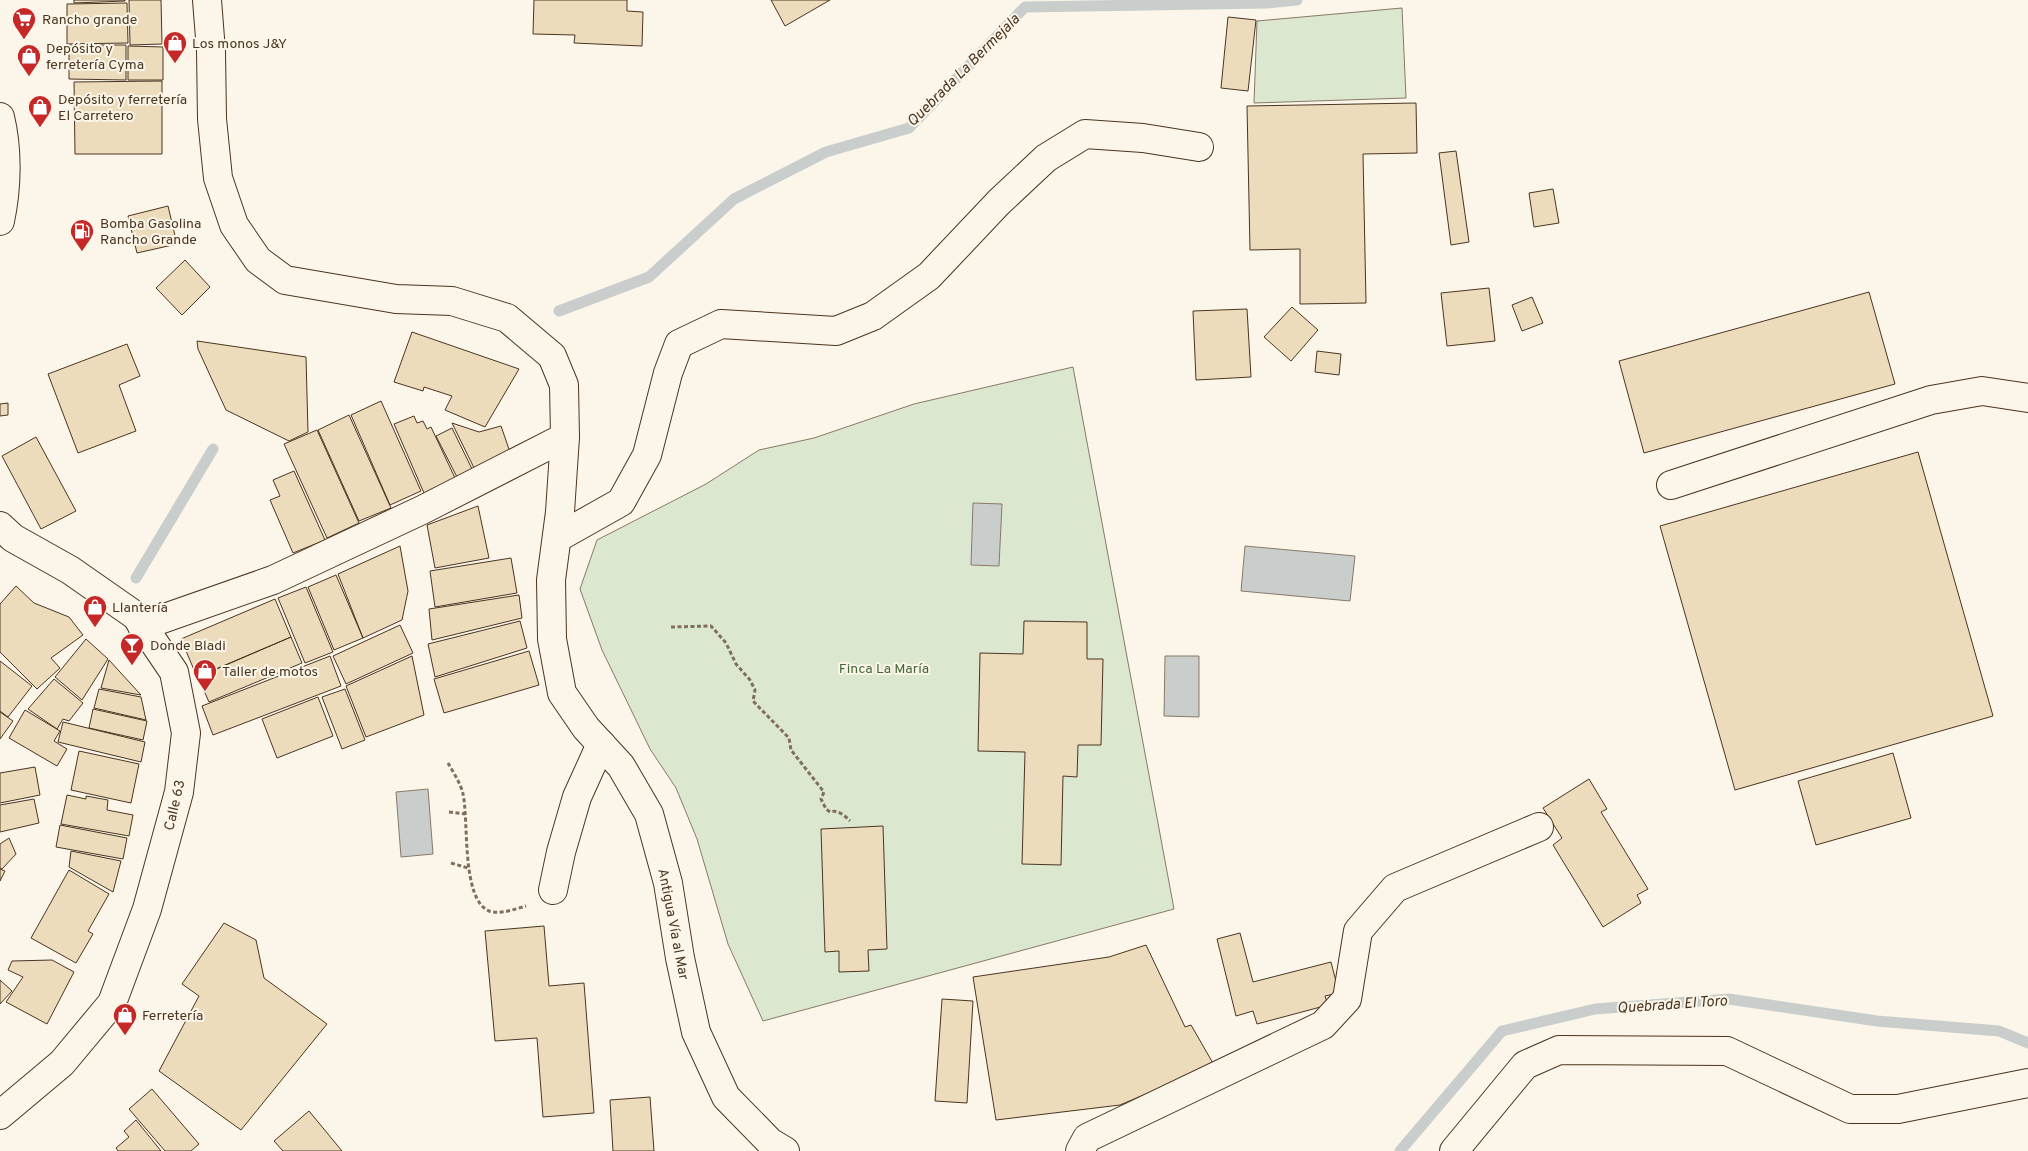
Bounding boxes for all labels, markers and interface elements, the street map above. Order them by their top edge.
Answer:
supermarket icon: Rancho grande [11,6,37,40]
water label: Quebrada La Bermejala [904,10,1025,132]
place label: Rancho grande [42,12,137,29]
shop icon: Los monos J&Y [162,30,188,64]
place label: Los monos J&Y [192,36,287,53]
place label: Depósito y ferretería Cyma [46,41,144,74]
shop icon: Depósito y ferretería Cyma [16,43,42,77]
place label: Depósito y ferretería El Carretero [58,92,187,125]
shop icon: Depósito y ferretería El Carretero [27,94,53,128]
place label: Bomba Gasolina Rancho Grande [100,216,201,249]
fuel station icon: Bomba Gasolina Rancho Grande [69,218,95,252]
shop icon: Llantería [82,594,108,628]
place label: Llantería [112,600,168,617]
bar icon: Donde Bladi [119,632,145,666]
place label: Donde Bladi [150,638,226,655]
shop icon: Taller de motos [192,658,218,692]
park label: Finca La María [839,661,929,678]
place label: Taller de motos [222,664,318,681]
street label: Calle 63 [161,778,190,832]
street label: Antigua Vía al Mar [653,867,692,982]
water label: Quebrada El Toro [1616,992,1728,1019]
shop icon: Ferretería [112,1002,138,1036]
place label: Ferretería [142,1008,203,1025]

